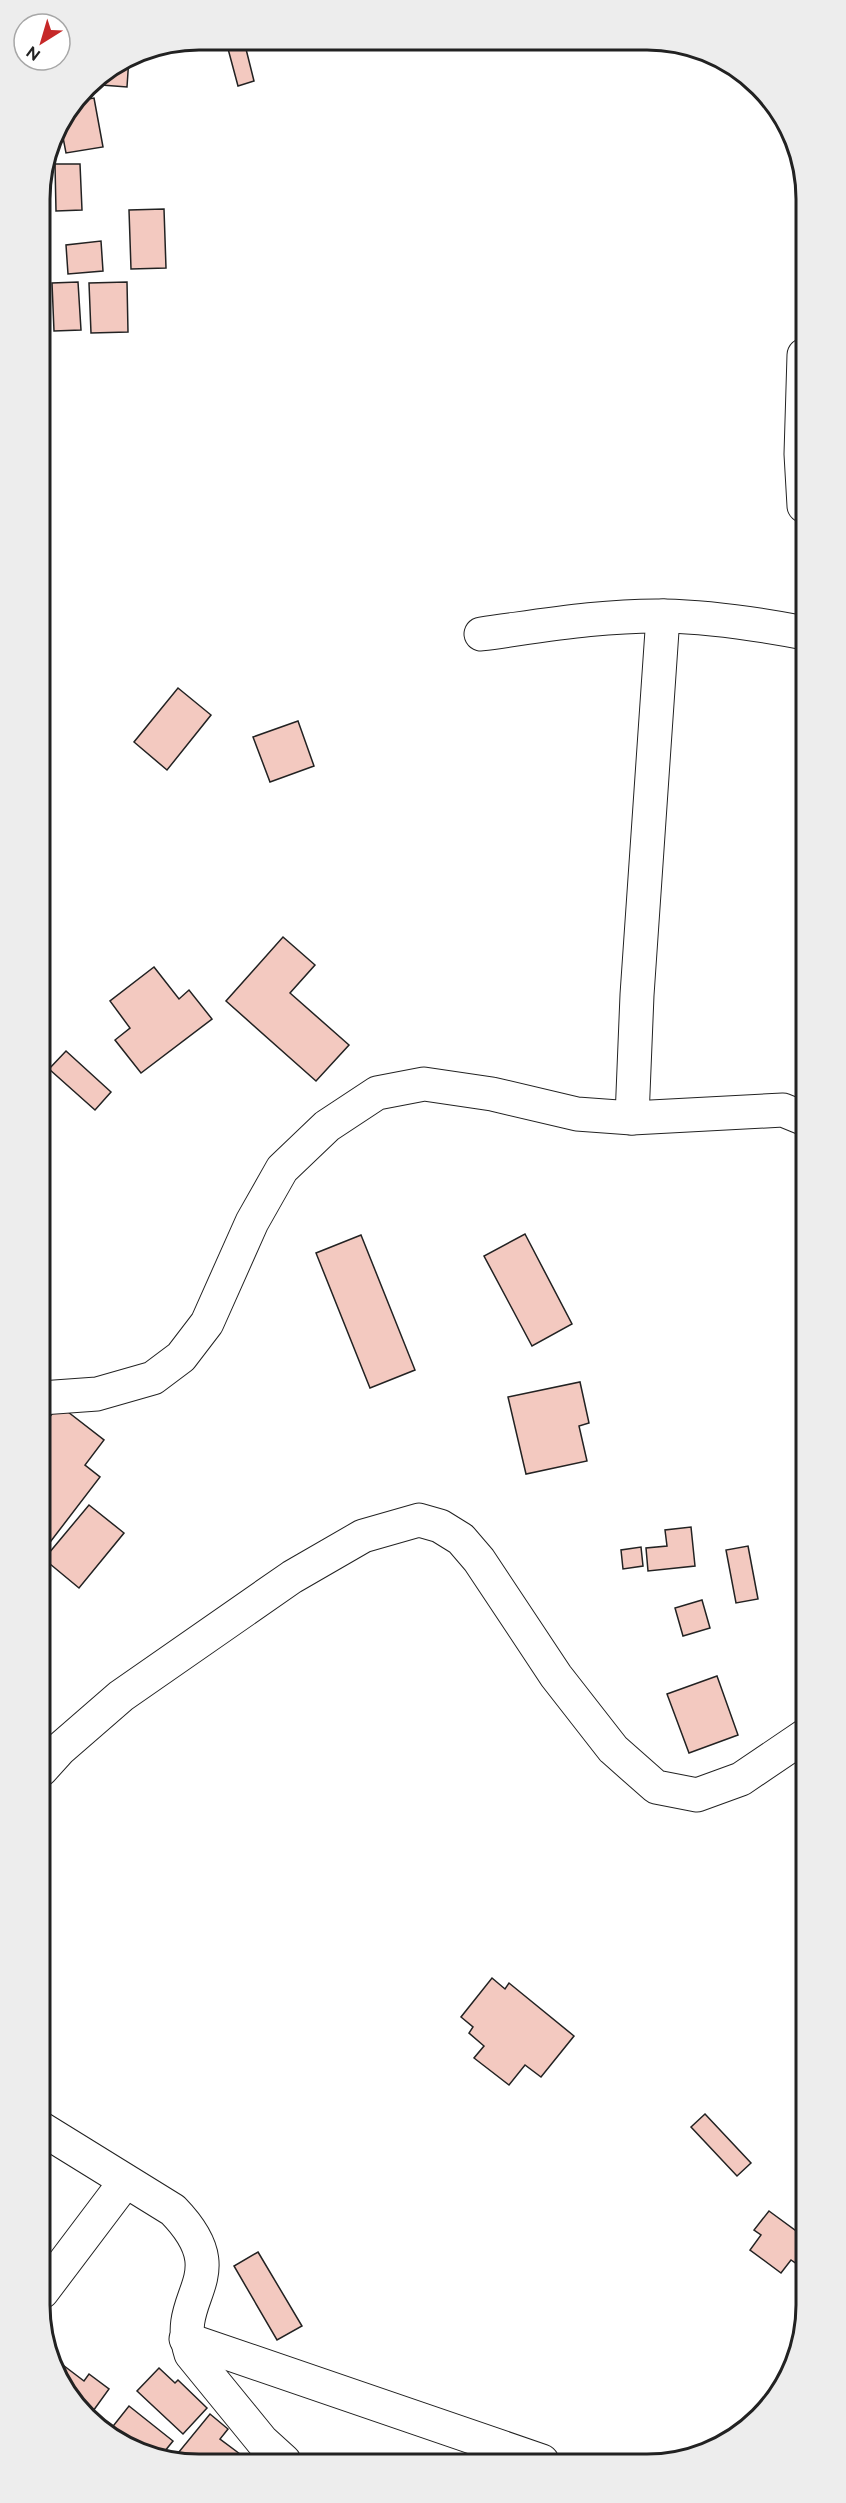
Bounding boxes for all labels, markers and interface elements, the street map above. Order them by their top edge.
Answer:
north arrow [12,12,72,72]
text: N [23,42,44,65]

